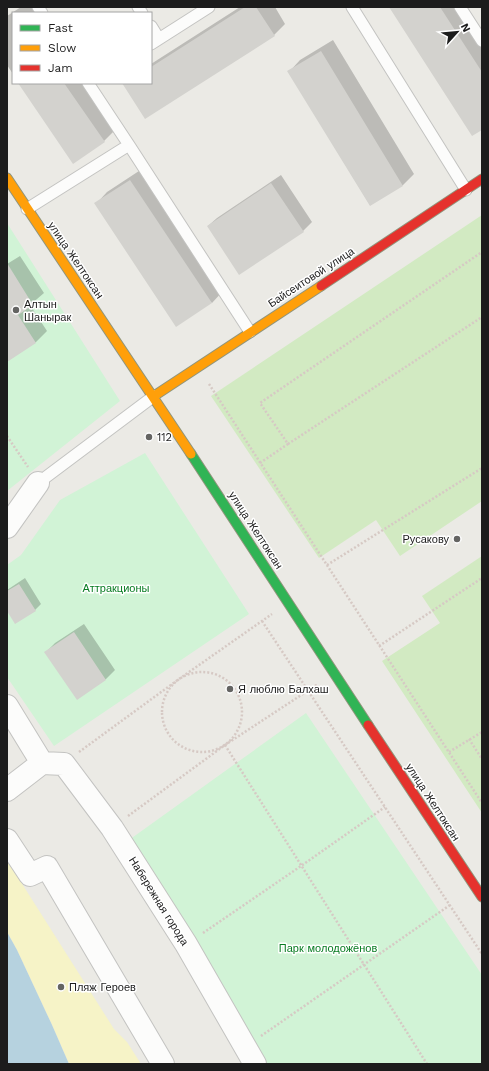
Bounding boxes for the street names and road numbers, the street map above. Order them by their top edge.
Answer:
street label: улица Желтоксан [45,219,106,301]
street label: Байсеитовой улица [266,244,358,310]
street label: улица Желтоксан [226,489,286,571]
street label: улица Желтоксан [403,761,463,843]
street label: Набережная города [126,855,192,949]

